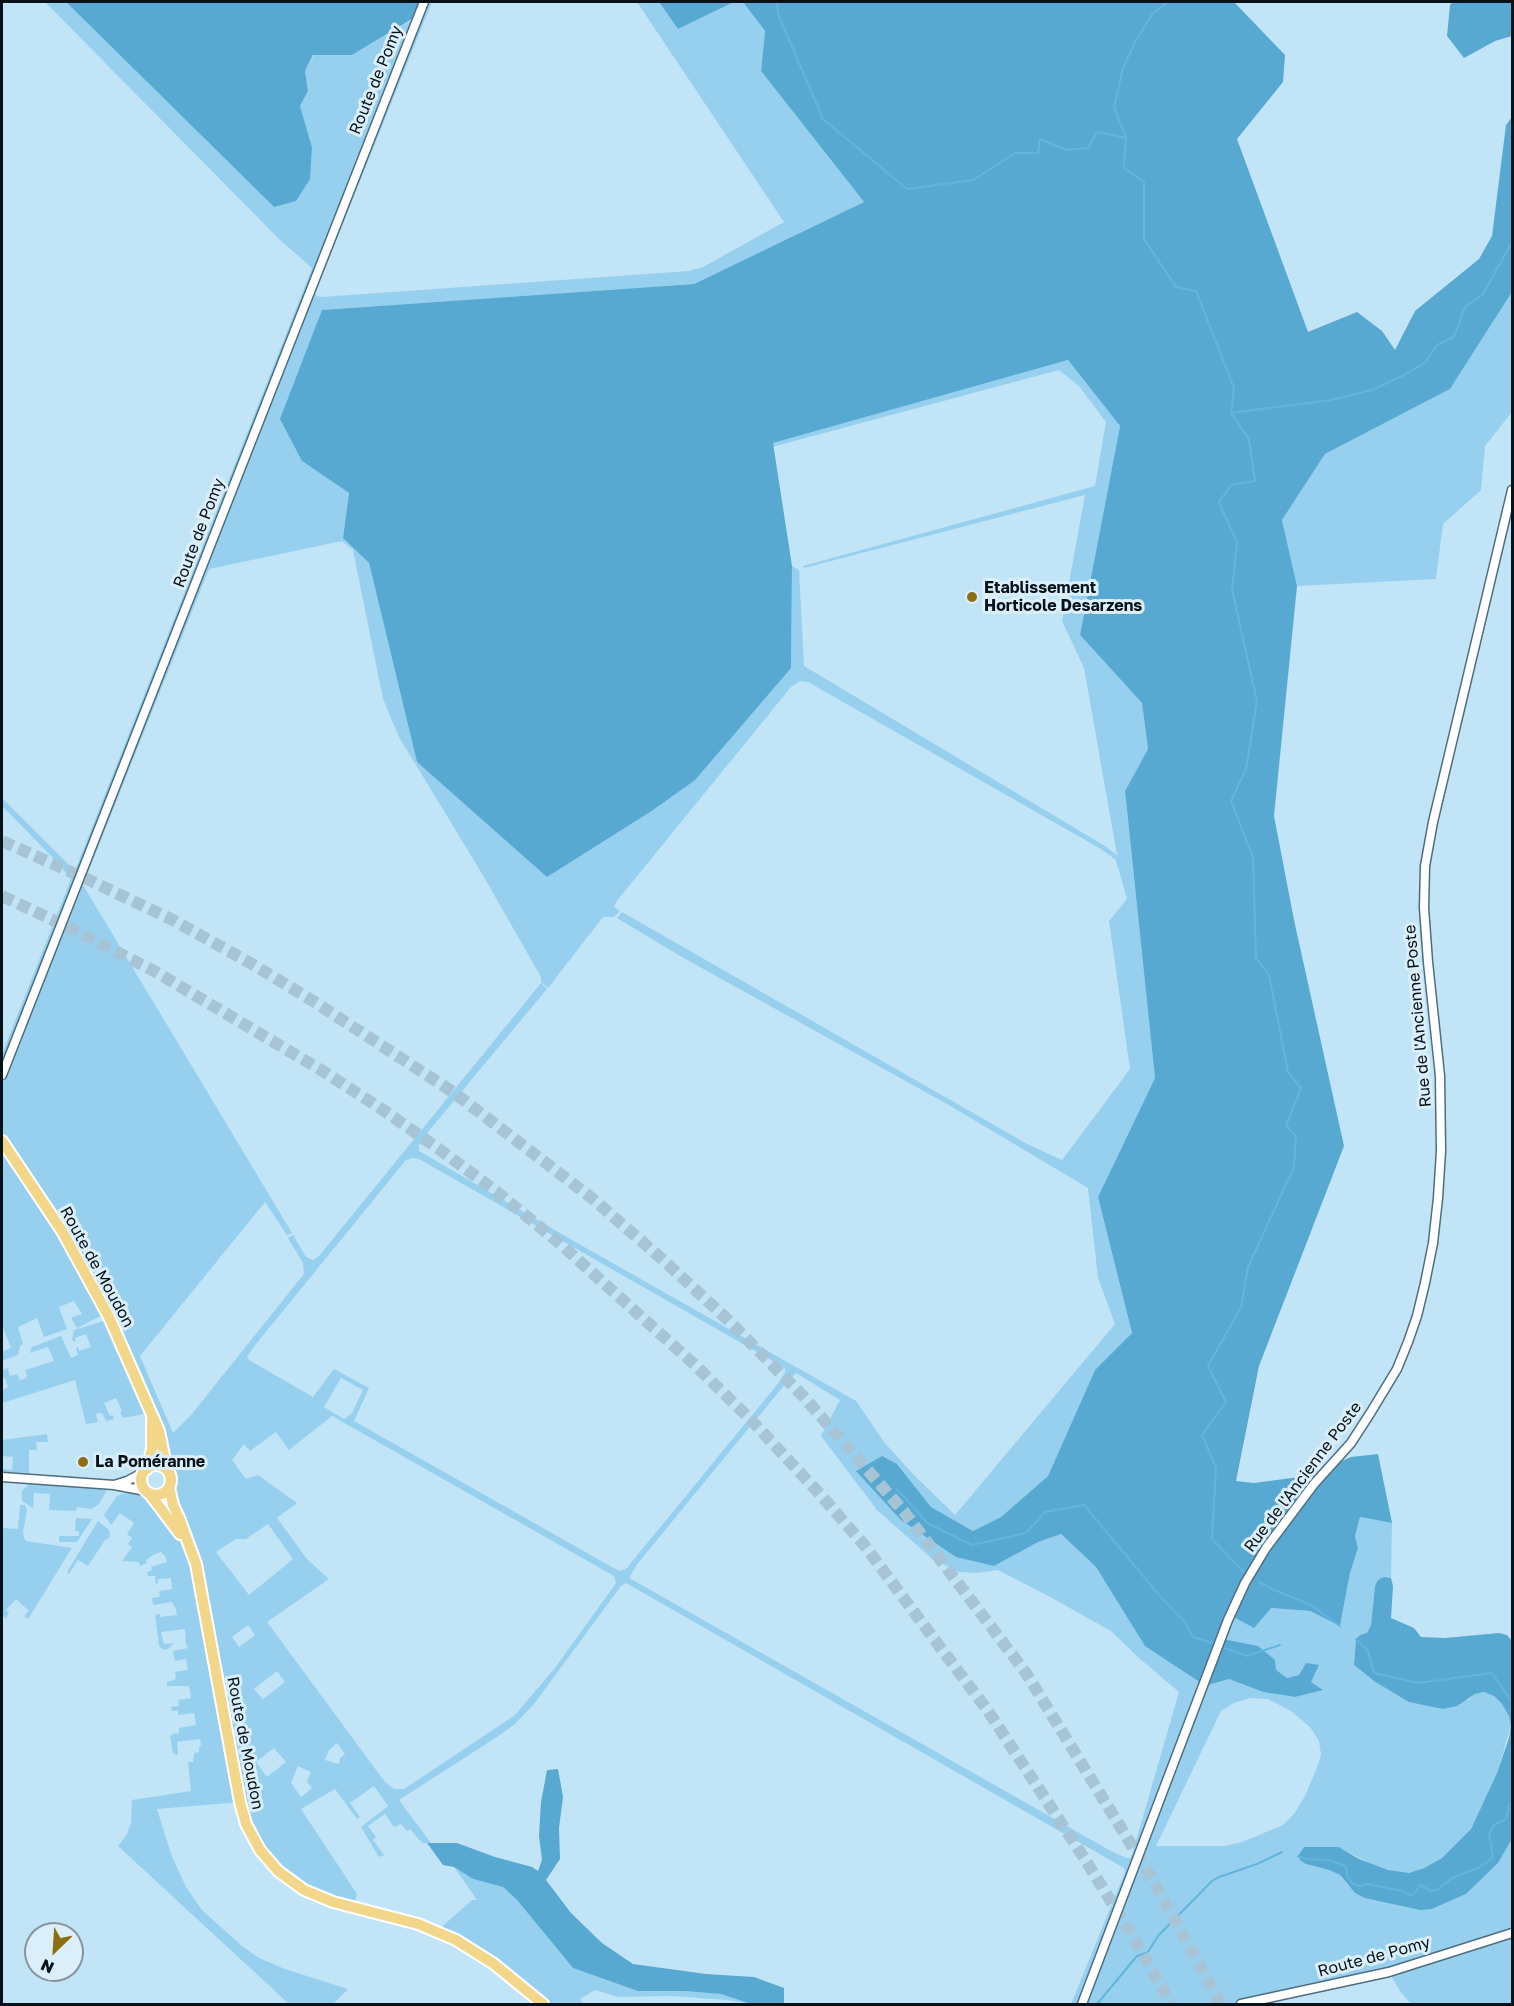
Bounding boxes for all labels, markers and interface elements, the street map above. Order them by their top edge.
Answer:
street label: Route de Pomy [345,23,407,137]
street label: Route de Pomy [169,476,229,590]
place label: Etablissement Horticole Desarzens [984,578,1142,616]
marker: Etablissement Horticole Desarzens [965,590,979,604]
street label: Rue de l'Ancienne Poste [1400,924,1436,1108]
street label: Route de Moudon [56,1203,138,1331]
street label: Rue de l'Ancienne Poste [1240,1398,1366,1556]
place label: La Poméranne [95,1452,205,1472]
marker: La Poméranne [76,1455,90,1469]
street label: Route de Moudon [223,1675,267,1811]
north arrow [24,1922,84,1982]
street label: Route de Pomy [1316,1933,1432,1981]
text: N [38,1955,57,1978]

